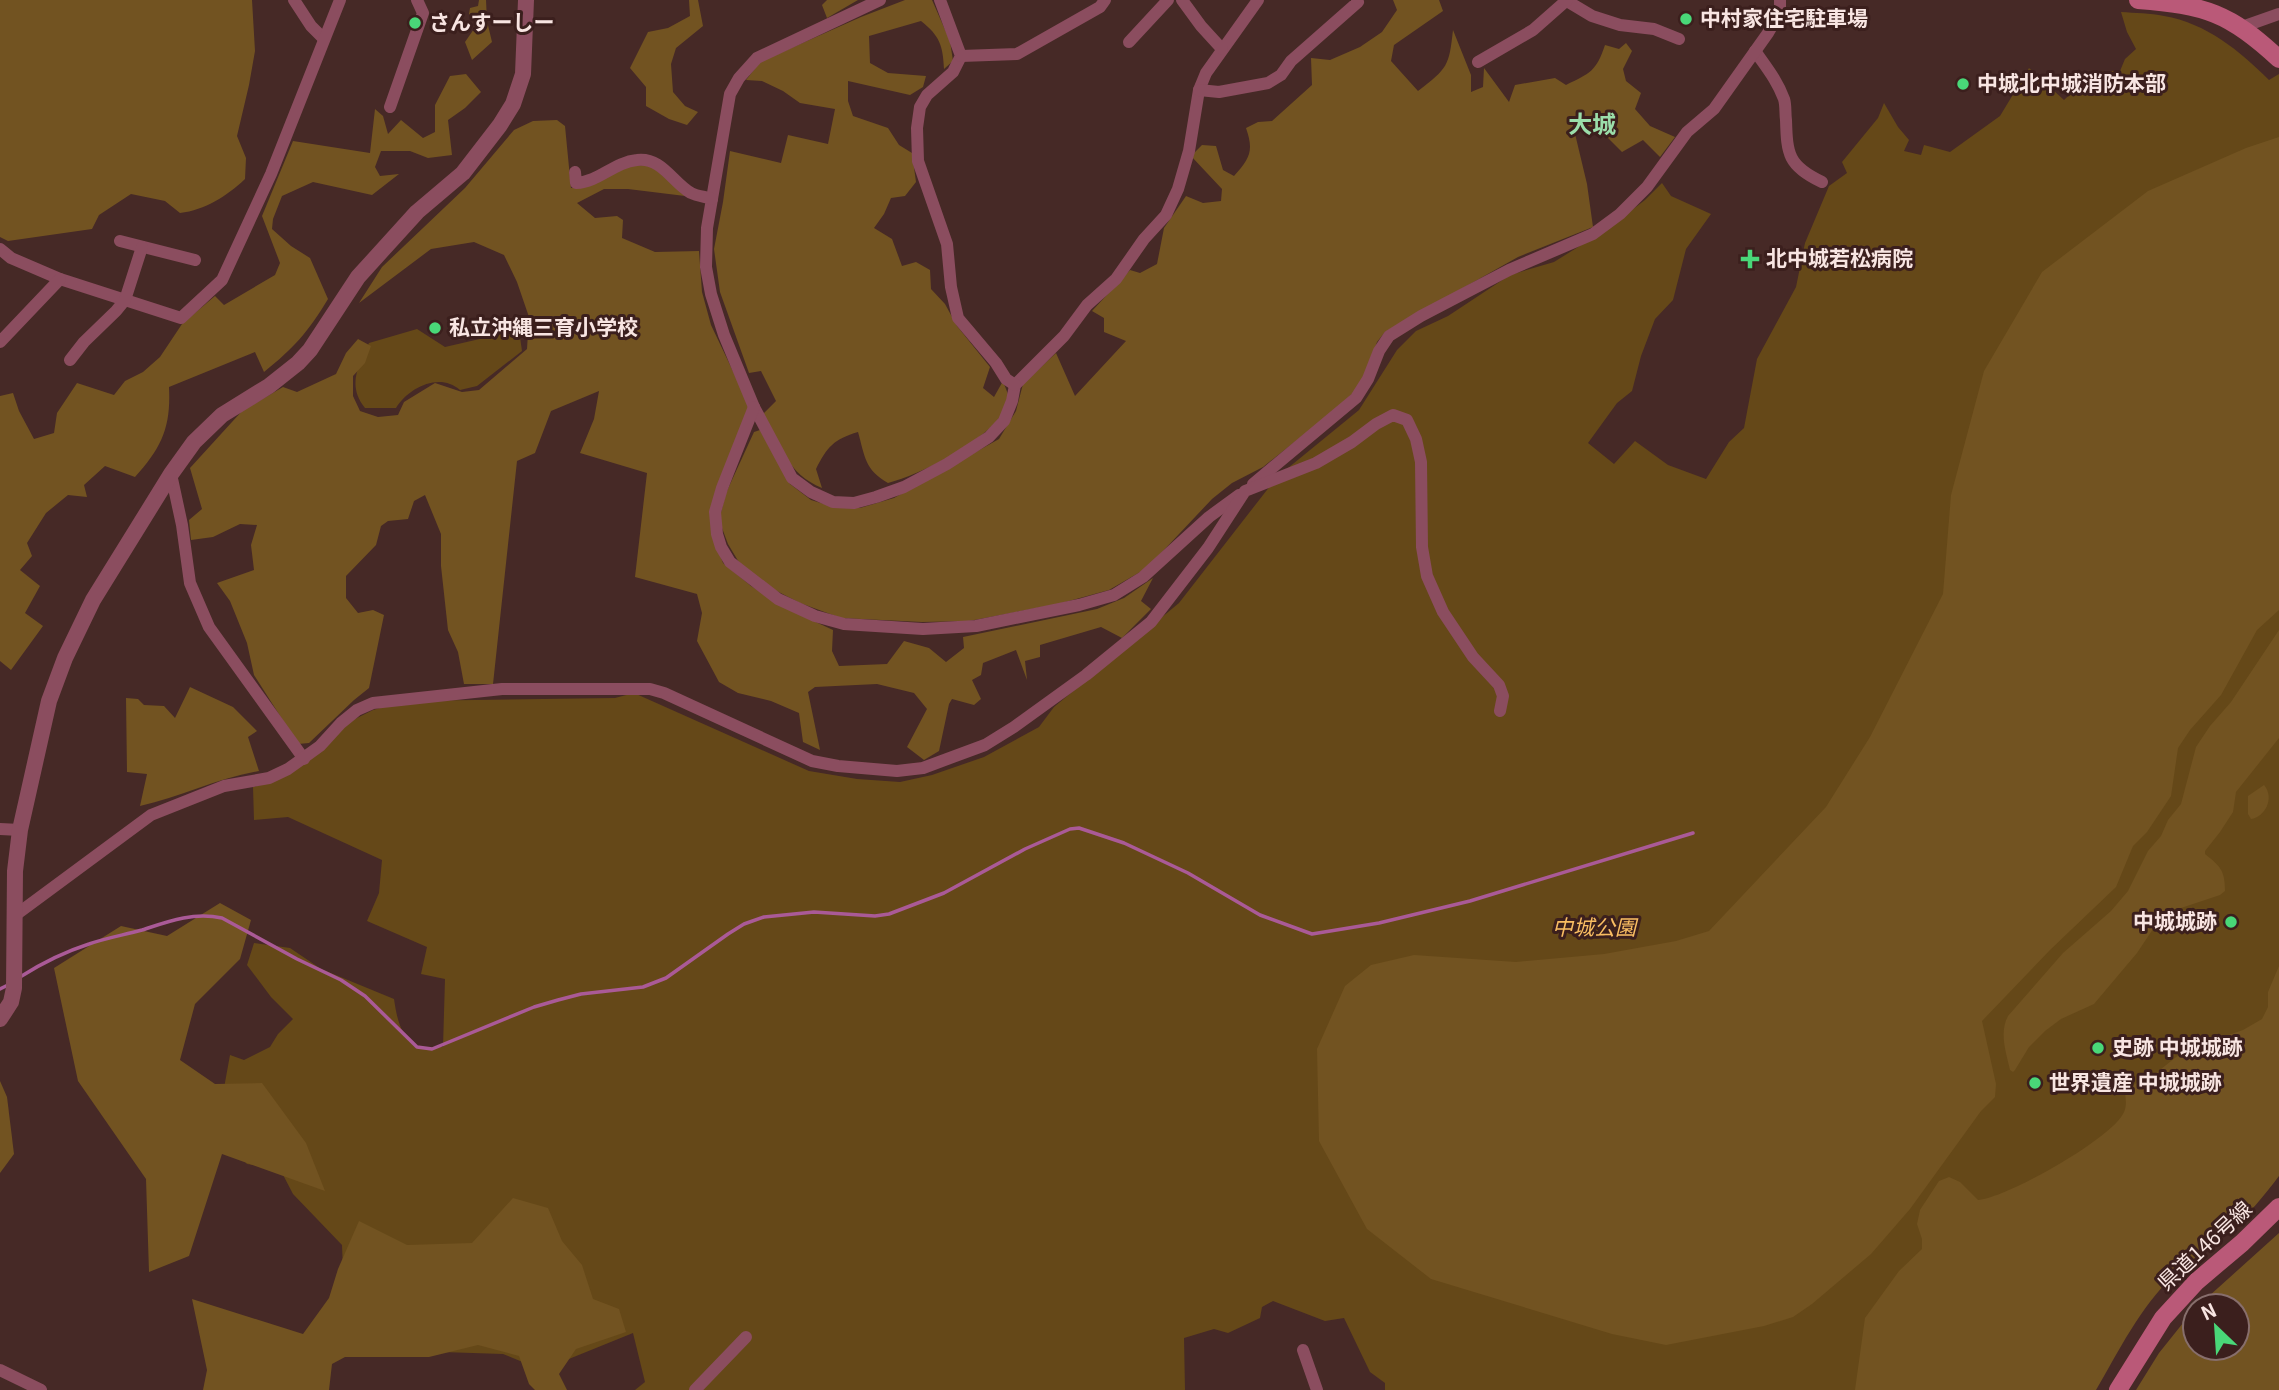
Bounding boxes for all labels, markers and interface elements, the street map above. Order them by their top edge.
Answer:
place label: 中村家住宅駐車場 [1700,2,1868,32]
place label: さんすーしー [429,6,555,36]
marker: 中村家住宅駐車場 [1678,11,1694,27]
marker: さんすーしー [407,15,423,31]
place label: 中城北中城消防本部 [1977,67,2166,97]
marker: 中城北中城消防本部 [1955,76,1971,92]
district label: 大城 [1568,105,1616,140]
place label: 北中城若松病院 [1766,242,1913,272]
marker: 北中城若松病院 [1740,249,1760,269]
place label: 私立沖縄三育小学校 [449,311,638,341]
marker: 私立沖縄三育小学校 [427,320,443,336]
place label: 中城城跡 [2133,905,2217,935]
park label: 中城公園 [1552,911,1639,941]
marker: 中城城跡 [2223,914,2239,930]
place label: 史跡 中城城跡 [2112,1031,2243,1061]
marker: 史跡 中城城跡 [2090,1040,2106,1056]
place label: 世界遺産 中城城跡 [2049,1066,2222,1096]
marker: 世界遺産 中城城跡 [2027,1075,2043,1091]
street label: 県道146号線 [2150,1193,2257,1296]
north arrow [2181,1292,2251,1362]
text: N [2196,1295,2220,1325]

